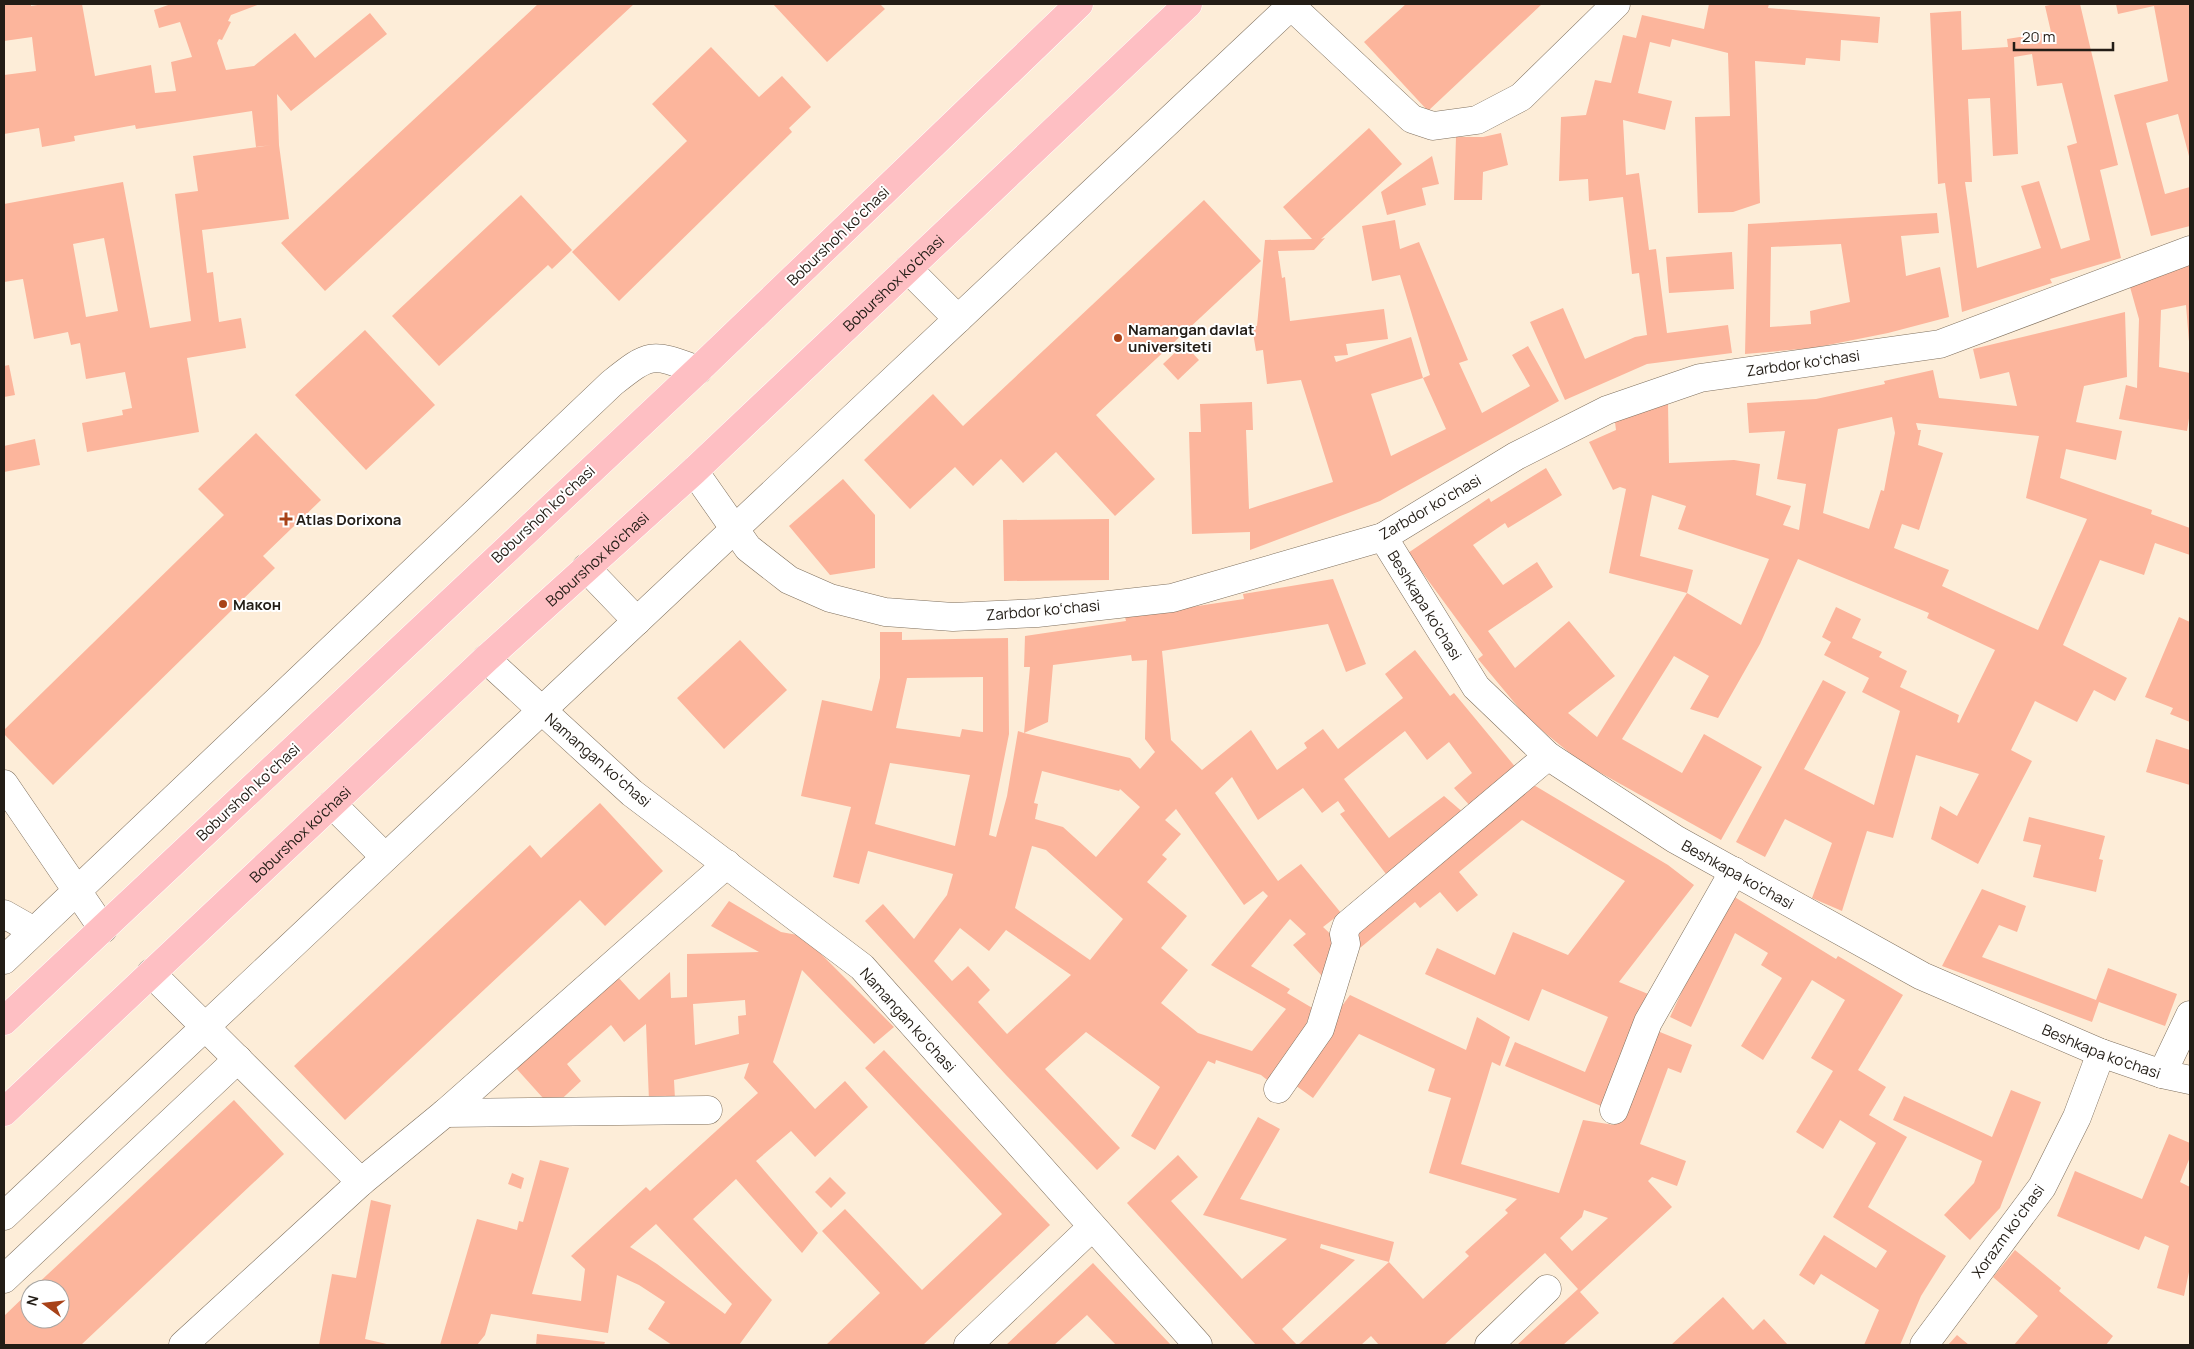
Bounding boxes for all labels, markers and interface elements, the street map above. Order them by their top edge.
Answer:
scale bar [2014,20,2113,52]
text: 20 m [2022,26,2055,47]
street label: Boburshoh koʻchasi [782,182,894,290]
street label: Boburshox ko'chasi [838,230,949,336]
place label: Namangan davlat universiteti [1128,319,1254,357]
marker: Namangan davlat universiteti [1112,332,1124,344]
street label: Zarbdor koʻchasi [1745,345,1861,381]
street label: Boburshoh koʻchasi [486,460,600,568]
street label: Zarbdor koʻchasi [1375,469,1485,545]
street label: Boburshox ko'chasi [541,507,653,611]
place label: Atlas Dorixona [296,509,402,530]
marker: Atlas Dorixona [280,513,292,525]
street label: Beshkapa ko'chasi [1383,546,1467,664]
place label: Макон [233,594,281,615]
street label: Zarbdor koʻchasi [985,595,1101,625]
marker: Макон [217,598,229,610]
street label: Namangan koʻchasi [541,708,655,812]
street label: Boburshoh koʻchasi [191,738,305,846]
street label: Boburshox ko'chasi [244,781,355,887]
street label: Beshkapa ko'chasi [1678,834,1798,914]
street label: Namangan koʻchasi [855,963,961,1077]
street label: Beshkapa ko'chasi [2039,1018,2164,1083]
street label: Xorazm koʻchasi [1967,1180,2049,1282]
north arrow [20,1279,70,1329]
text: N [21,1293,42,1308]

